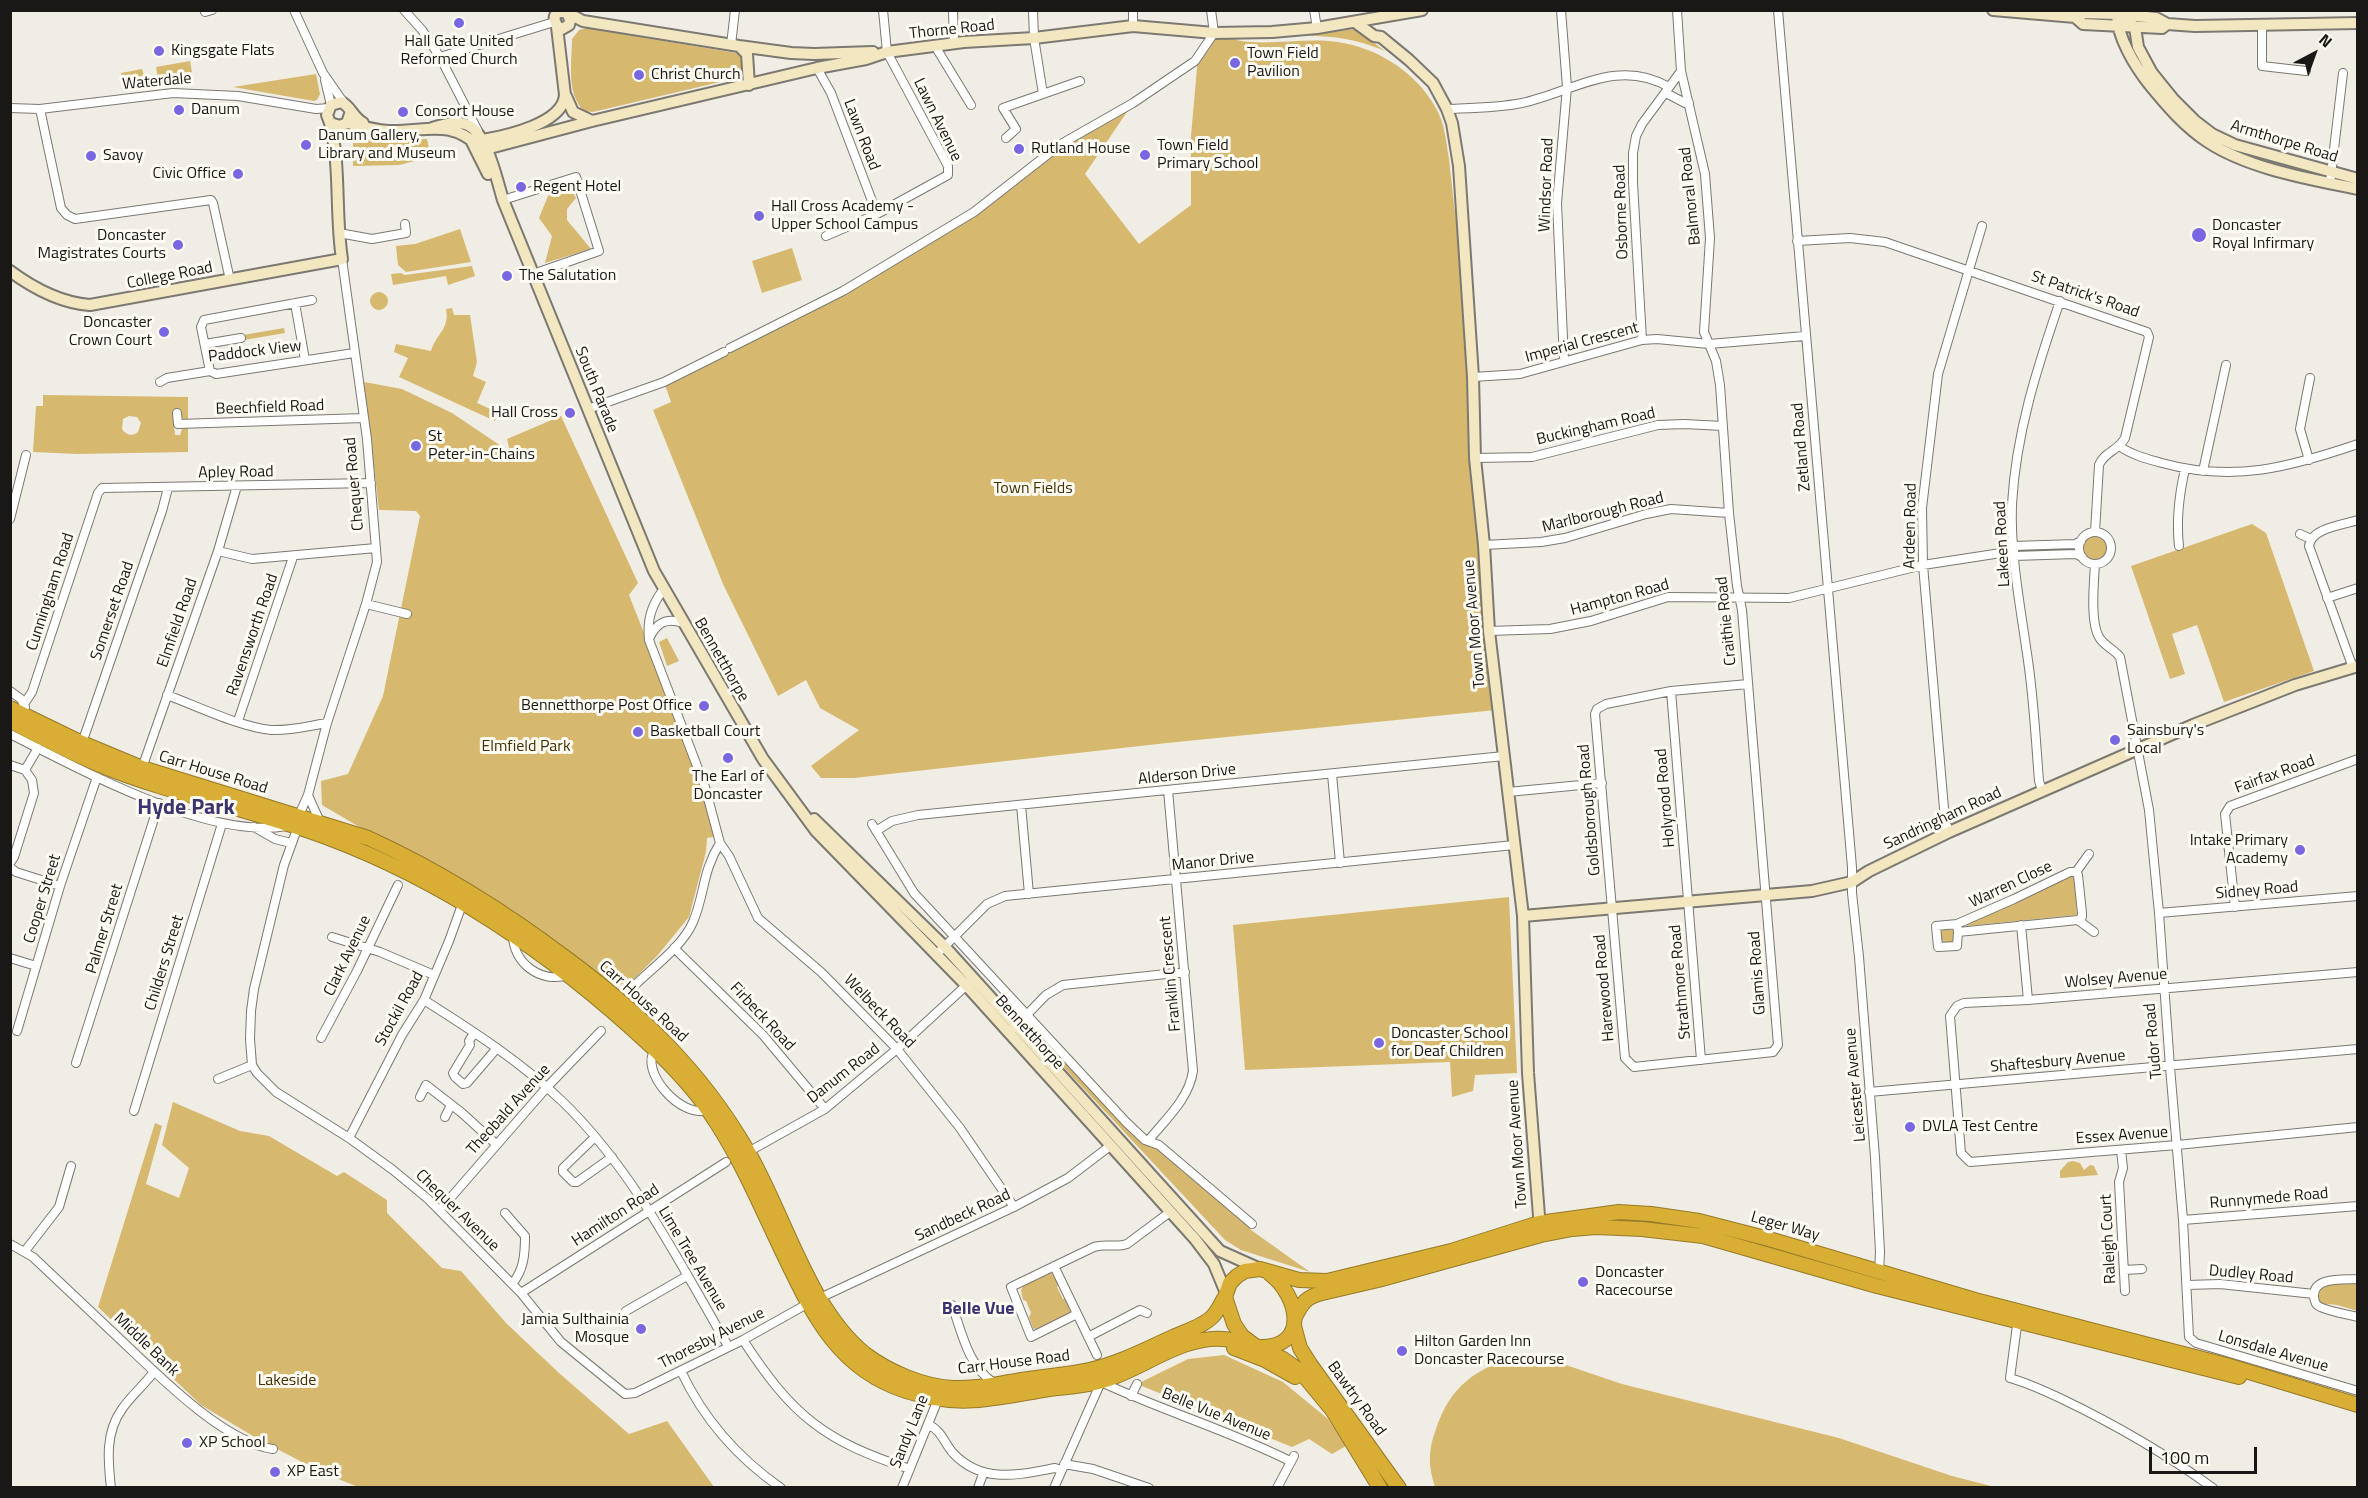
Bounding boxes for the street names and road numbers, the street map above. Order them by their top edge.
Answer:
street label: Thorne Road [908,16,996,44]
street label: Waterdale [122,69,192,95]
street label: Lawn Avenue [909,75,965,165]
street label: Lawn Road [839,97,883,173]
street label: Armthorpe Road [2228,117,2340,167]
street label: Windsor Road [1536,138,1558,232]
street label: Balmoral Road [1676,146,1706,246]
street label: Osborne Road [1611,164,1633,260]
street label: College Road [126,258,214,294]
street label: St Patrick's Road [2028,267,2142,323]
street label: Imperial Crescent [1523,319,1641,367]
street label: Paddock View [207,337,303,367]
street label: South Parade [570,344,622,436]
street label: Beechfield Road [215,397,325,419]
street label: Zetland Road [1789,402,1815,492]
street label: Buckingham Road [1535,404,1657,450]
street label: Chequer Road [341,436,369,532]
street label: Apley Road [198,463,274,483]
street label: Ardeen Road [1901,483,1921,569]
street label: Marlborough Road [1540,489,1666,537]
street label: Lakeen Road [1991,501,2015,587]
street label: Cunningham Road [23,531,79,653]
street label: Somerset Road [87,559,139,663]
street label: Town Moor Avenue [1460,559,1490,689]
street label: Ravensworth Road [223,571,283,699]
street label: Craithie Road [1713,575,1741,667]
street label: Elmfield Road [154,576,202,670]
street label: Hampton Road [1569,576,1671,620]
street label: Bennetthorpe [689,615,753,705]
street label: Goldsborough Road [1575,743,1605,877]
street label: Carr House Road [156,747,270,799]
street label: Holyrood Road [1652,748,1680,848]
street label: Fairfax Road [2232,752,2318,798]
street label: Alderson Drive [1137,760,1237,790]
street label: Sandringham Road [1881,783,2005,855]
street label: Manor Drive [1171,848,1255,876]
street label: Cooper Street [20,852,66,946]
street label: Warren Close [1966,857,2056,913]
street label: Sidney Road [2215,878,2299,904]
street label: Palmer Street [82,882,128,976]
street label: Childers Street [141,913,189,1013]
street label: Clark Avenue [320,913,376,999]
street label: Franklin Crescent [1156,915,1186,1033]
street label: Strathmore Road [1666,924,1696,1040]
street label: Glamis Road [1745,930,1771,1016]
street label: Harewood Road [1591,933,1619,1043]
street label: Carr House Road [595,957,691,1047]
street label: Wolsey Avenue [2064,965,2168,993]
street label: Stockil Road [372,968,428,1050]
street label: Welbeck Road [839,971,919,1053]
street label: Firbeck Road [725,979,799,1055]
street label: Bennetthorpe [991,992,1067,1074]
street label: Tudor Road [2141,1002,2167,1080]
street label: Leicester Avenue [1841,1027,1871,1143]
street label: Danum Road [804,1040,884,1108]
street label: Shaftesbury Avenue [1990,1047,2126,1077]
street label: Theobald Avenue [463,1061,555,1159]
street label: Town Moor Avenue [1504,1079,1532,1209]
street label: Essex Avenue [2075,1123,2169,1149]
street label: Chequer Avenue [411,1166,503,1256]
street label: Hamilton Road [569,1181,663,1251]
street label: Runnymede Road [2209,1184,2329,1214]
street label: Sandbeck Road [912,1186,1014,1246]
street label: Raleigh Court [2097,1193,2121,1285]
street label: Lime Tree Avenue [653,1203,731,1315]
street label: Leger Way [1748,1208,1822,1246]
street label: Dudley Road [2208,1262,2294,1288]
street label: Thoresby Avenue [656,1304,768,1374]
street label: Middle Bank [109,1309,183,1381]
street label: Lonsdale Avenue [2216,1327,2330,1377]
street label: Carr House Road [957,1347,1071,1379]
street label: Bawtry Road [1323,1358,1389,1440]
street label: Belle Vue Avenue [1159,1384,1273,1446]
street label: Sandy Lane [887,1393,933,1471]

